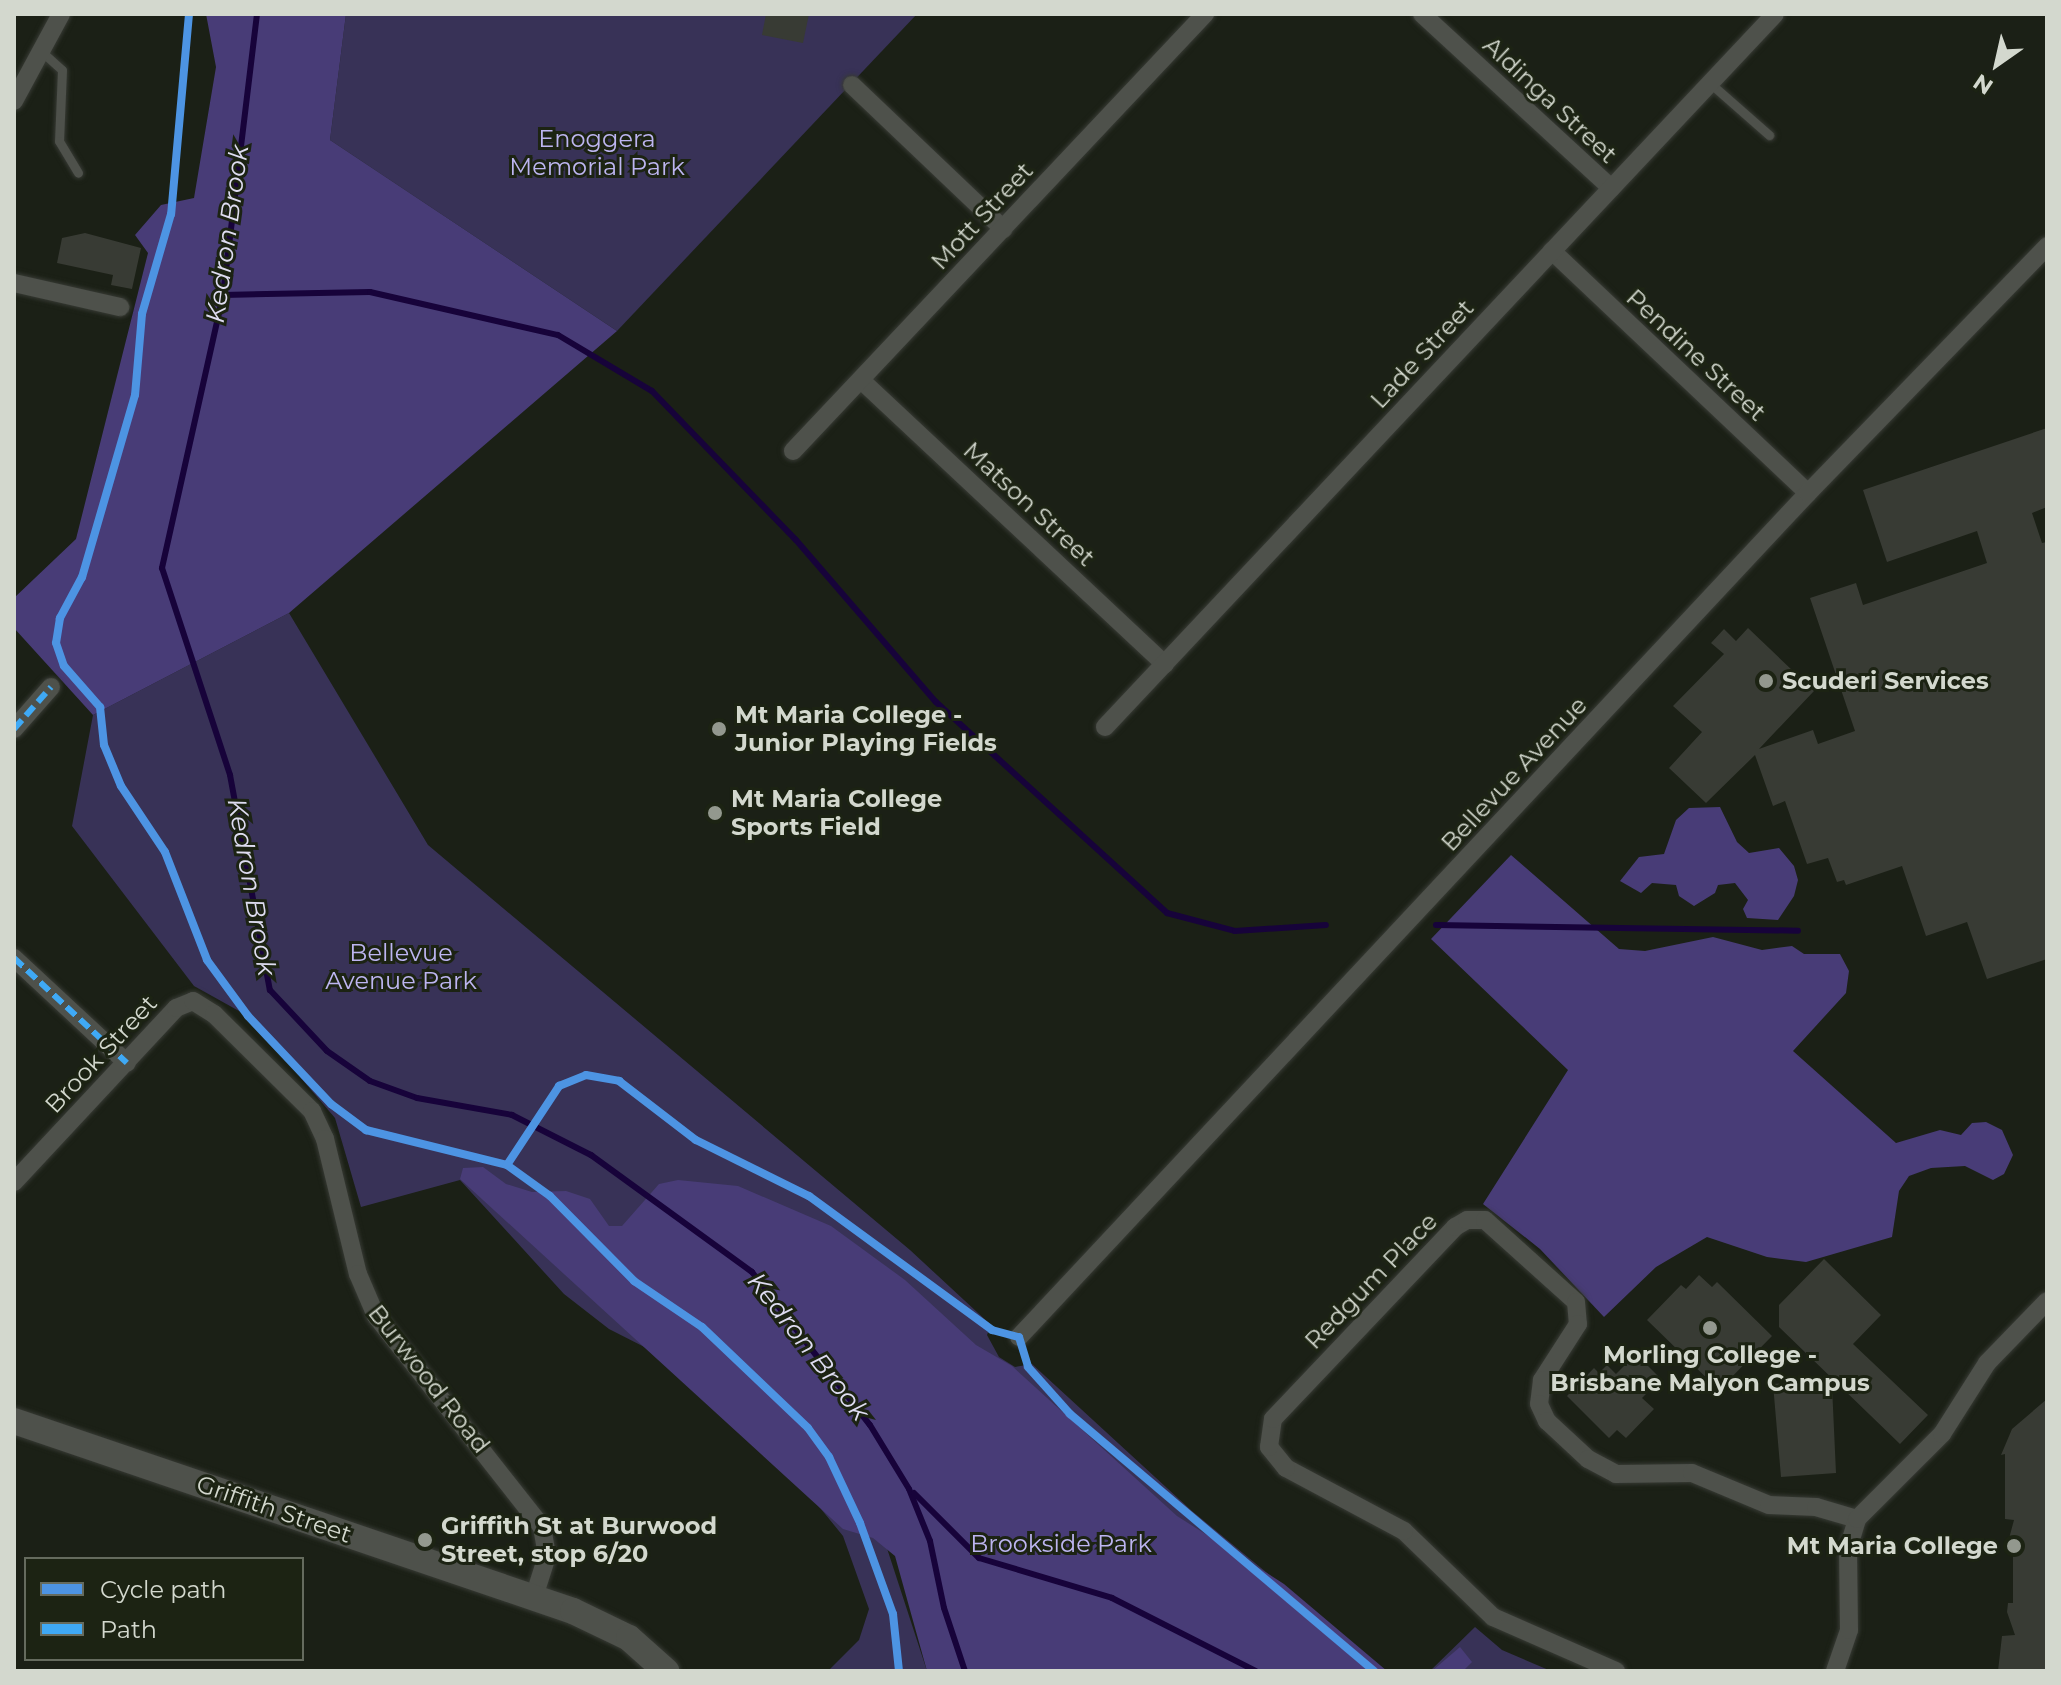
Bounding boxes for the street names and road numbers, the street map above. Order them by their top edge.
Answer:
street label: Aldinga Street [1477,31,1623,169]
street label: Mott Street [925,156,1039,276]
street label: Pendine Street [1620,283,1772,427]
street label: Lade Street [1364,294,1480,414]
street label: Matson Street [958,436,1100,572]
street label: Bellevue Avenue [1435,691,1593,857]
street label: Brook Street [39,989,163,1119]
street label: Redgum Place [1299,1207,1443,1355]
street label: Burwood Road [362,1299,496,1459]
street label: Griffith Street [193,1469,355,1549]

